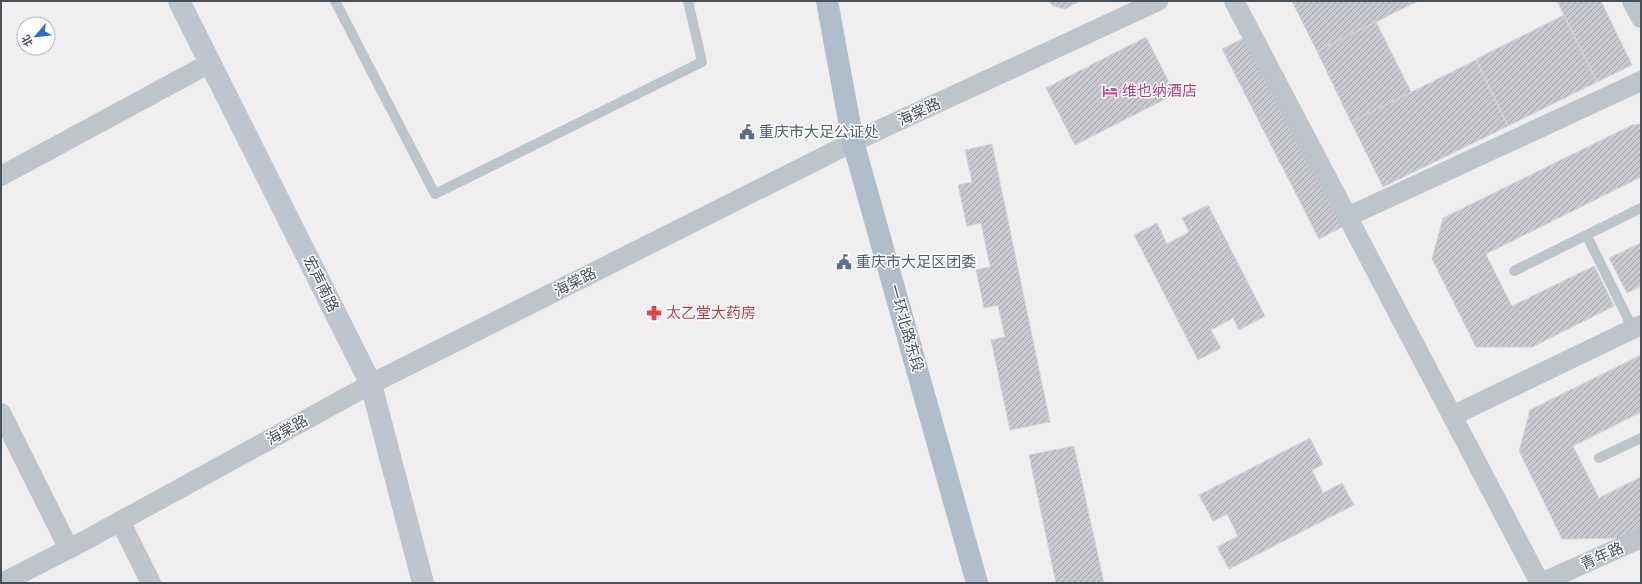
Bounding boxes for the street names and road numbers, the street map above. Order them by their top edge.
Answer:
street label: 海棠路 [894,93,943,130]
street label: 宏声南路 [299,253,344,315]
street label: 海棠路 [550,263,599,300]
street label: 一环北路东段 [885,282,928,374]
street label: 海棠路 [262,410,311,449]
street label: 青年路 [1577,538,1626,573]

